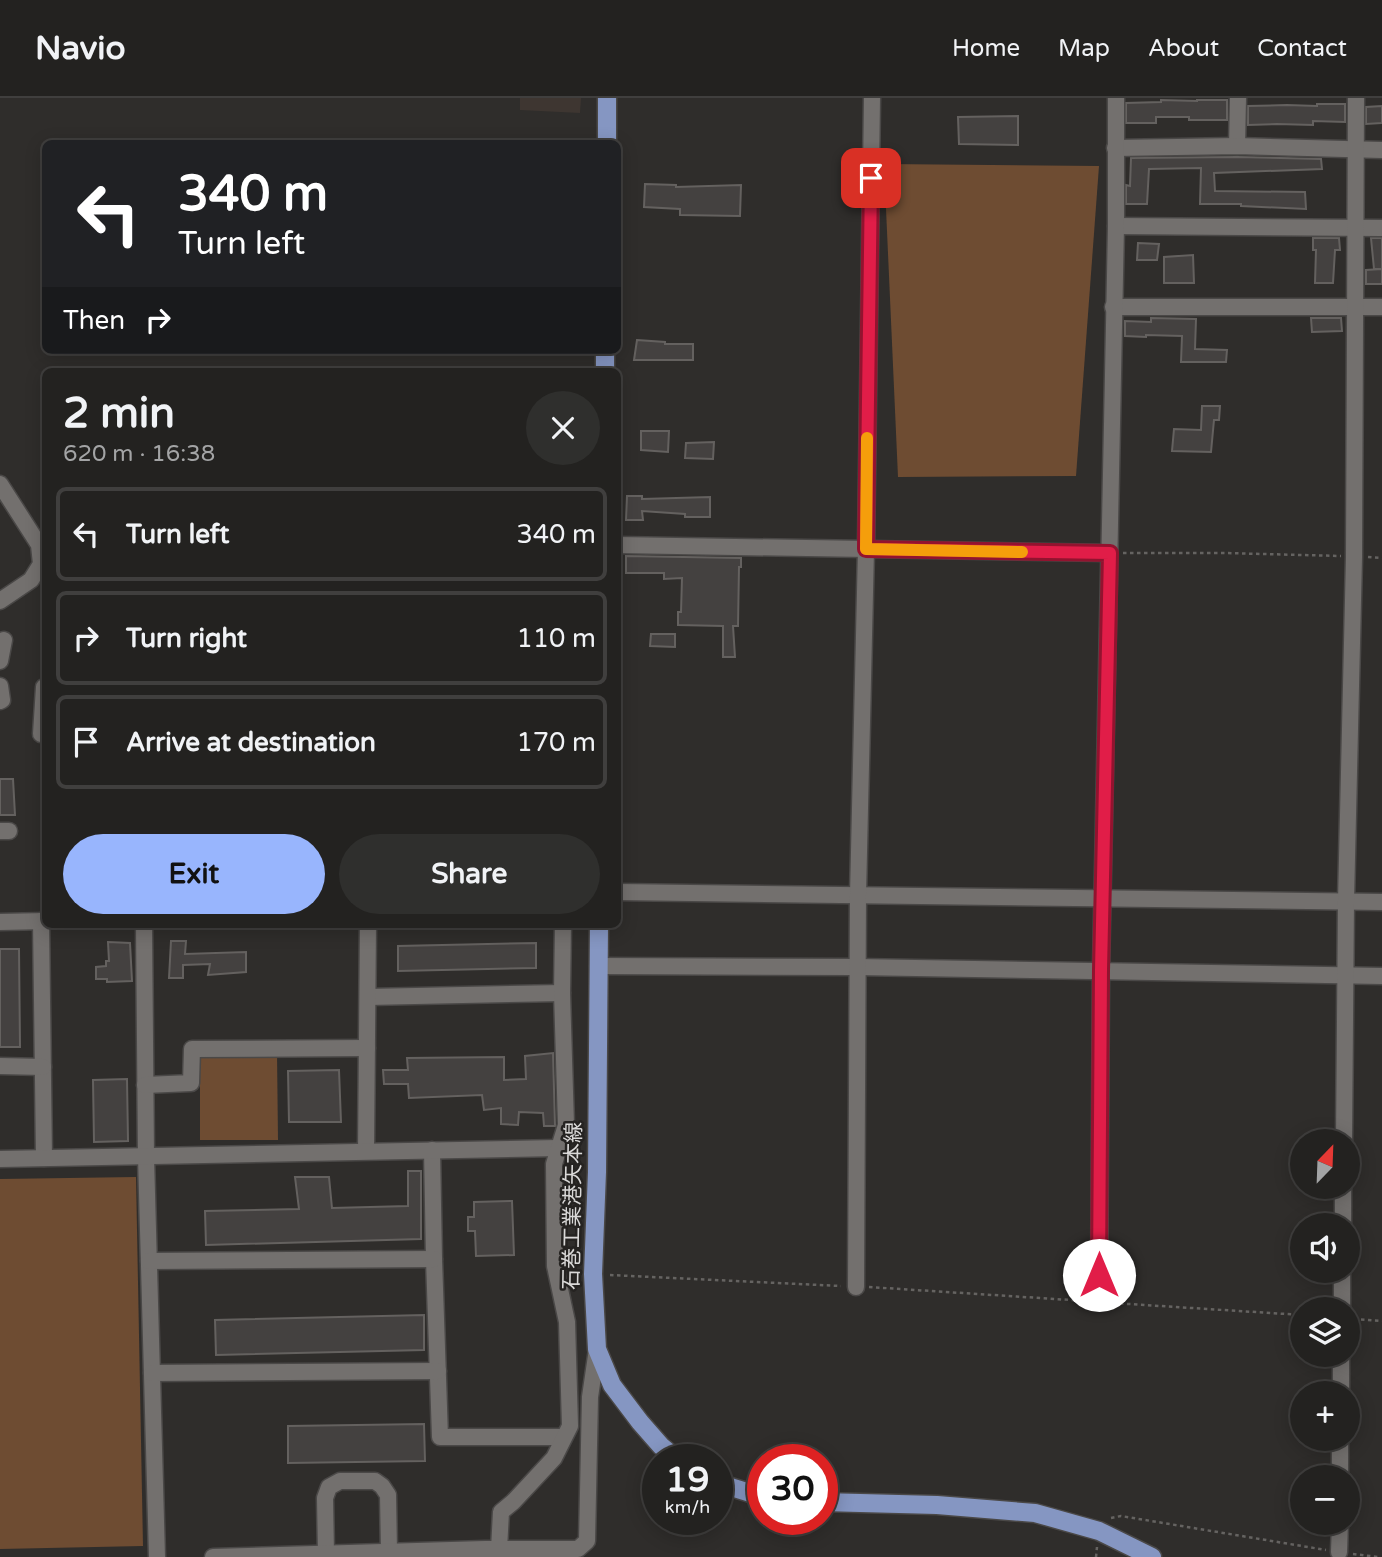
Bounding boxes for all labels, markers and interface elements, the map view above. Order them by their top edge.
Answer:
text: Navio [35,29,126,68]
text: Home [952,34,1020,63]
text: Map [1058,34,1110,63]
text: About [1148,34,1219,63]
text: Contact [1257,34,1347,63]
pin [841,148,901,208]
icon: arrive [852,159,890,197]
text: 340 m [178,165,328,224]
icon: left [63,168,154,259]
text: Turn left [178,225,305,263]
icon: right [139,301,177,339]
text: Then [63,305,125,336]
text: 2 min [63,388,175,439]
button: close [526,391,600,465]
text: 620 m · 16:38 [63,440,215,468]
icon: left [67,515,105,553]
text: Turn left [126,519,229,550]
text: 340 m [516,519,596,550]
icon: right [67,619,105,657]
text: Turn right [126,623,247,654]
text: 110 m [516,623,596,654]
icon: arrive [67,723,105,761]
text: Arrive at destination [126,727,376,758]
text: 170 m [516,727,596,758]
button: Exit [63,834,325,914]
button: Share [339,834,600,914]
street label: 石巻工業港矢本線 [559,1122,587,1290]
north arrow [1290,1129,1360,1199]
map controls [1290,1129,1360,1535]
button: sound [1290,1213,1360,1283]
position arrow [1062,1238,1136,1312]
button: layers [1290,1297,1360,1367]
button: + [1290,1381,1360,1451]
speed limit sign: 30 [747,1444,838,1535]
text: 19 [666,1459,709,1501]
button: − [1290,1465,1360,1535]
text: km/h [665,1496,710,1518]

